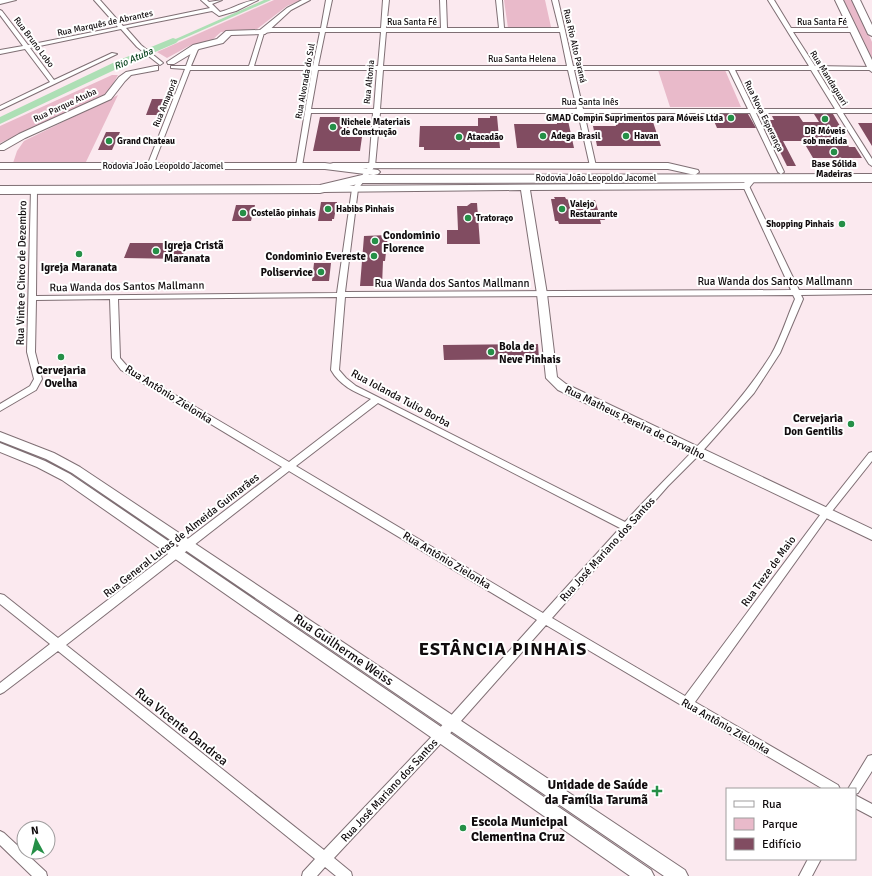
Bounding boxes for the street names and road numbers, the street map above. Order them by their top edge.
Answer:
street label: Rua Marquês de Abrantes [56,8,154,39]
street label: Rua Rio Alto Paraná [561,8,588,85]
street label: Rua Bruno Lobo [11,15,56,70]
street label: Rua Santa Fé [387,17,437,28]
street label: Rua Santa Fé [797,17,847,28]
street label: Rua Alvorada do Sul [293,42,318,120]
street label: Rua Mandaguari [807,49,850,108]
street label: Rua Santa Helena [488,54,556,65]
street label: Rua Altonia [362,59,377,105]
street label: Rua Amaporã [151,77,180,129]
street label: Rua Nova Esperança [742,79,786,154]
street label: Rua Parque Atuba [32,86,99,125]
street label: Rua Santa Inês [562,97,618,108]
street label: Rodovia João Leopoldo Jacomel [103,161,224,172]
street label: Rodovia João Leopoldo Jacomel [536,173,657,184]
street label: Rua Vinte e Cinco de Dezembro [14,200,29,346]
street label: Rua Wanda dos Santos Mallmann [697,275,853,288]
street label: Rua Wanda dos Santos Mallmann [374,277,530,290]
street label: Rua Wanda dos Santos Mallmann [49,279,205,294]
street label: Rua Antônio Zielonka [123,362,215,427]
street label: Rua Iolanda Tulio Borba [349,367,453,430]
street label: Rua Matheus Pereira de Carvalho [562,383,707,462]
street label: Rua General Lucas de Almeida Guimarães [101,470,262,600]
street label: Rua José Mariano dos Santos [557,494,658,604]
street label: Rua Antônio Zielonka [400,529,493,592]
street label: Rua Treze de Maio [738,533,799,609]
street label: Rua Guilherme Weiss [291,611,397,689]
street label: Rua Vicente Dandrea [132,684,231,769]
street label: Rua Antônio Zielonka [679,696,773,757]
street label: Rua José Mariano dos Santos [338,736,441,844]

